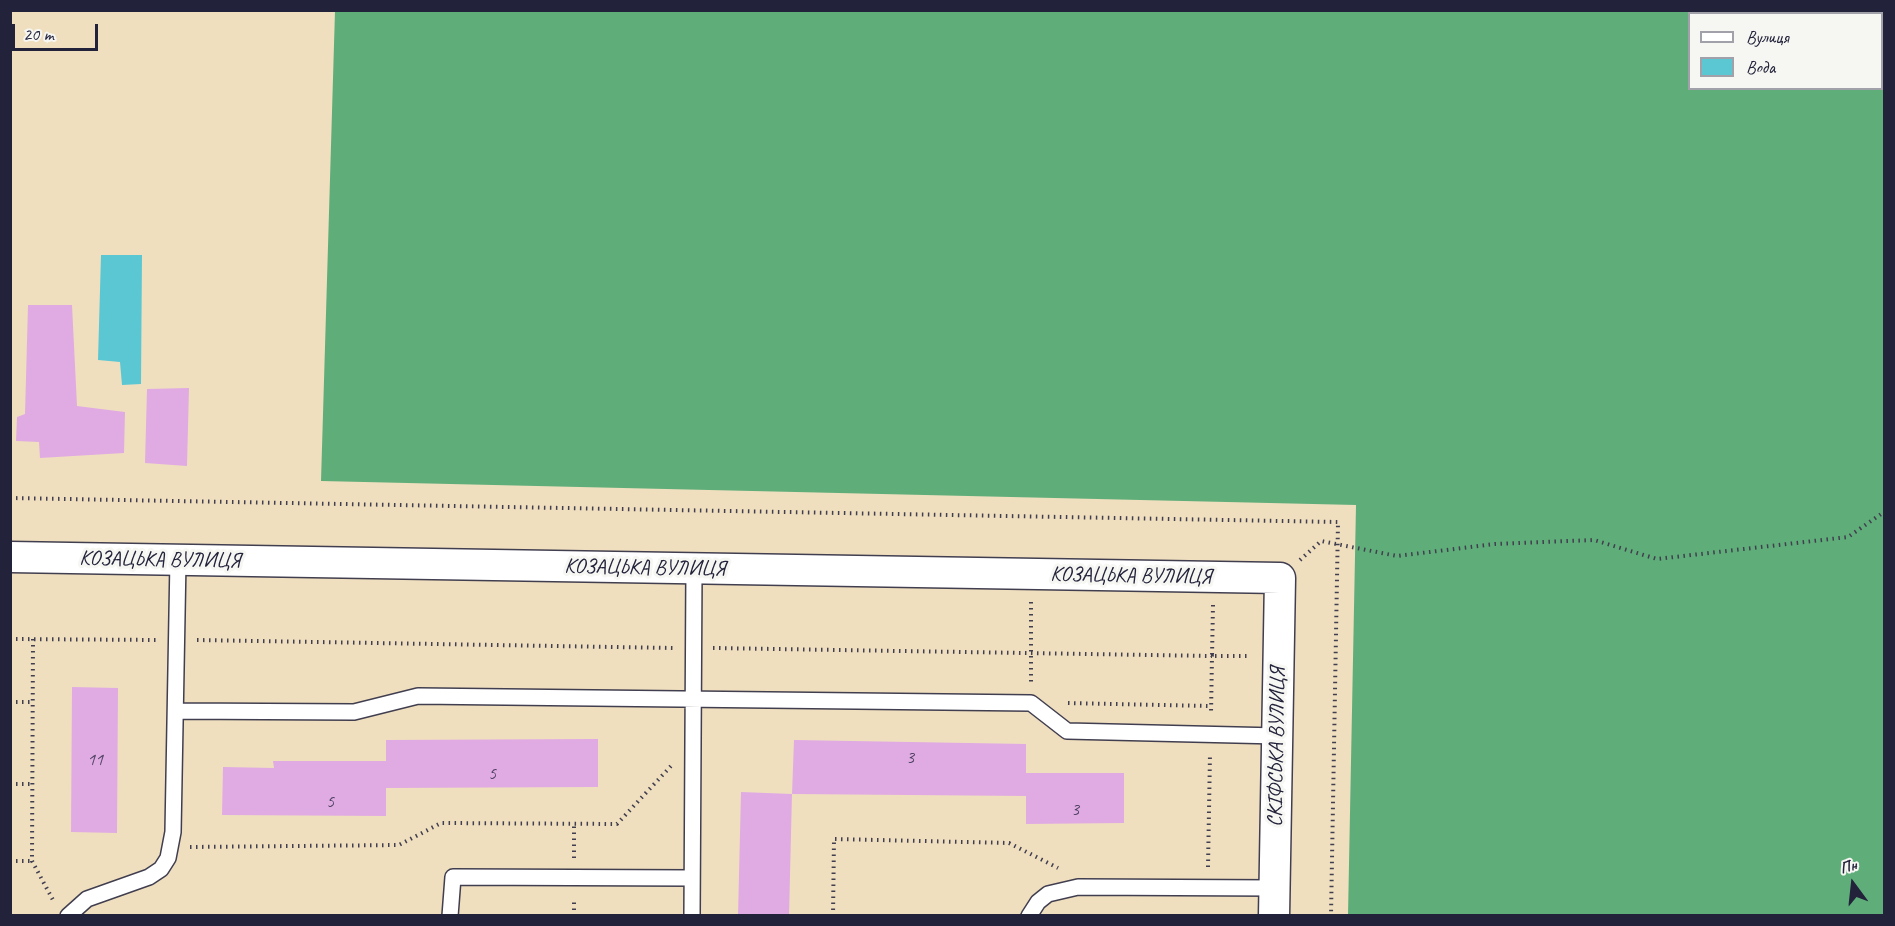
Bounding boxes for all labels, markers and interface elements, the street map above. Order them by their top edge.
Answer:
scale bar [15,12,100,50]
legend [1688,12,1883,90]
text: 20 m [23,23,54,45]
text: Вулиця [1746,26,1789,48]
text: Вода [1746,56,1775,78]
street label: КОЗАЦЬКА ВУЛИЦЯ [79,546,241,574]
street label: КОЗАЦЬКА ВУЛИЦЯ [564,554,726,582]
street label: КОЗАЦЬКА ВУЛИЦЯ [1050,562,1212,590]
street label: СКІФСЬКА ВУЛИЦЯ [1263,667,1291,827]
house number: 3 [906,747,914,769]
house number: 11 [87,749,103,771]
house number: 5 [488,763,496,785]
house number: 5 [326,791,334,813]
house number: 3 [1071,799,1079,821]
north arrow [1823,854,1883,914]
text: Пн [1838,855,1859,878]

